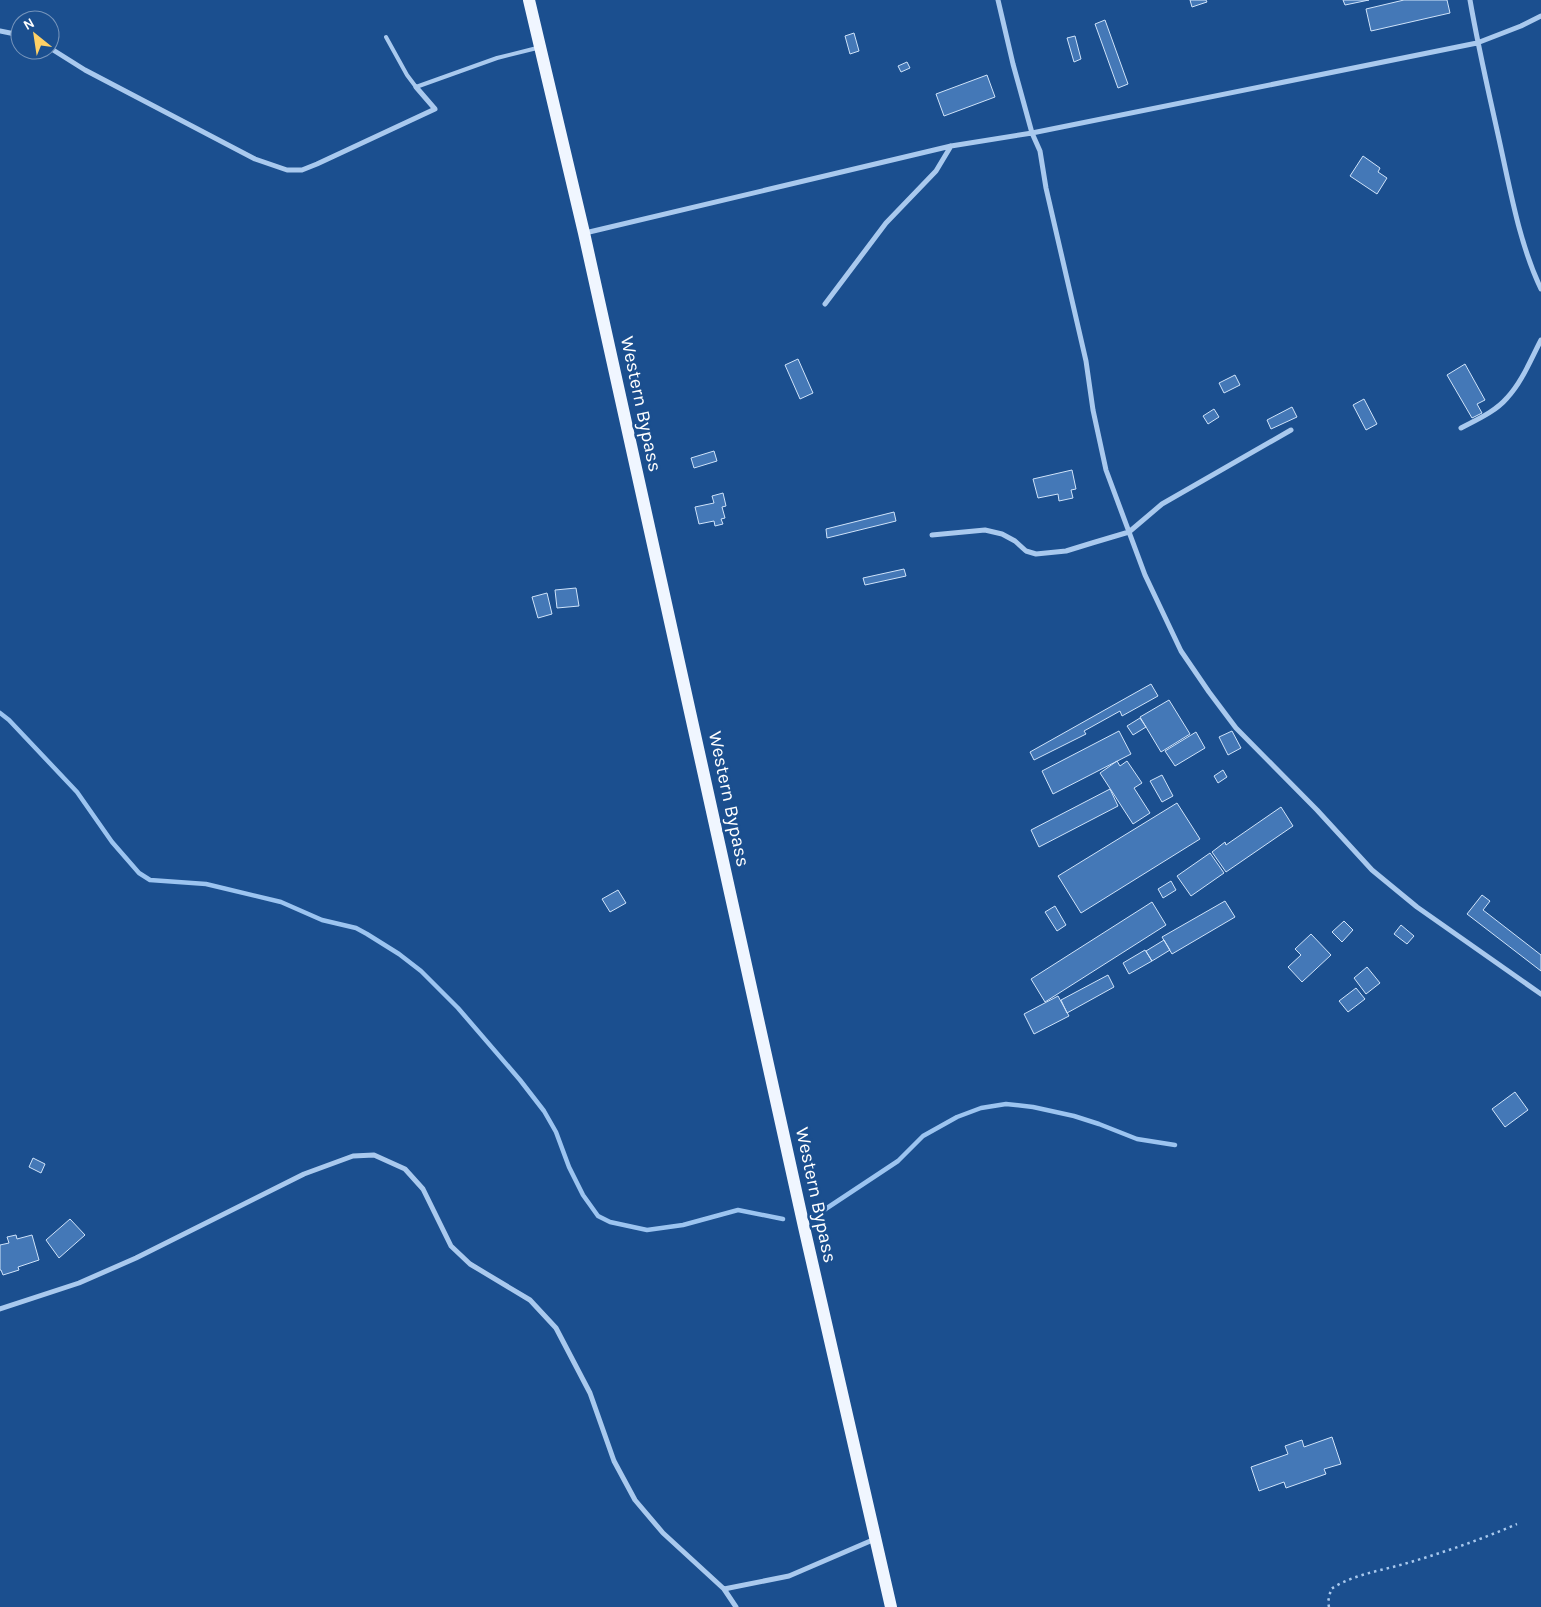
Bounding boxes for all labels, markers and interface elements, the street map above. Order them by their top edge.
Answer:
north arrow [10,10,60,60]
text: N [20,14,37,34]
street label: Western Bypass [616,334,666,474]
street label: Western Bypass [704,729,754,869]
street label: Western Bypass [791,1125,841,1265]

